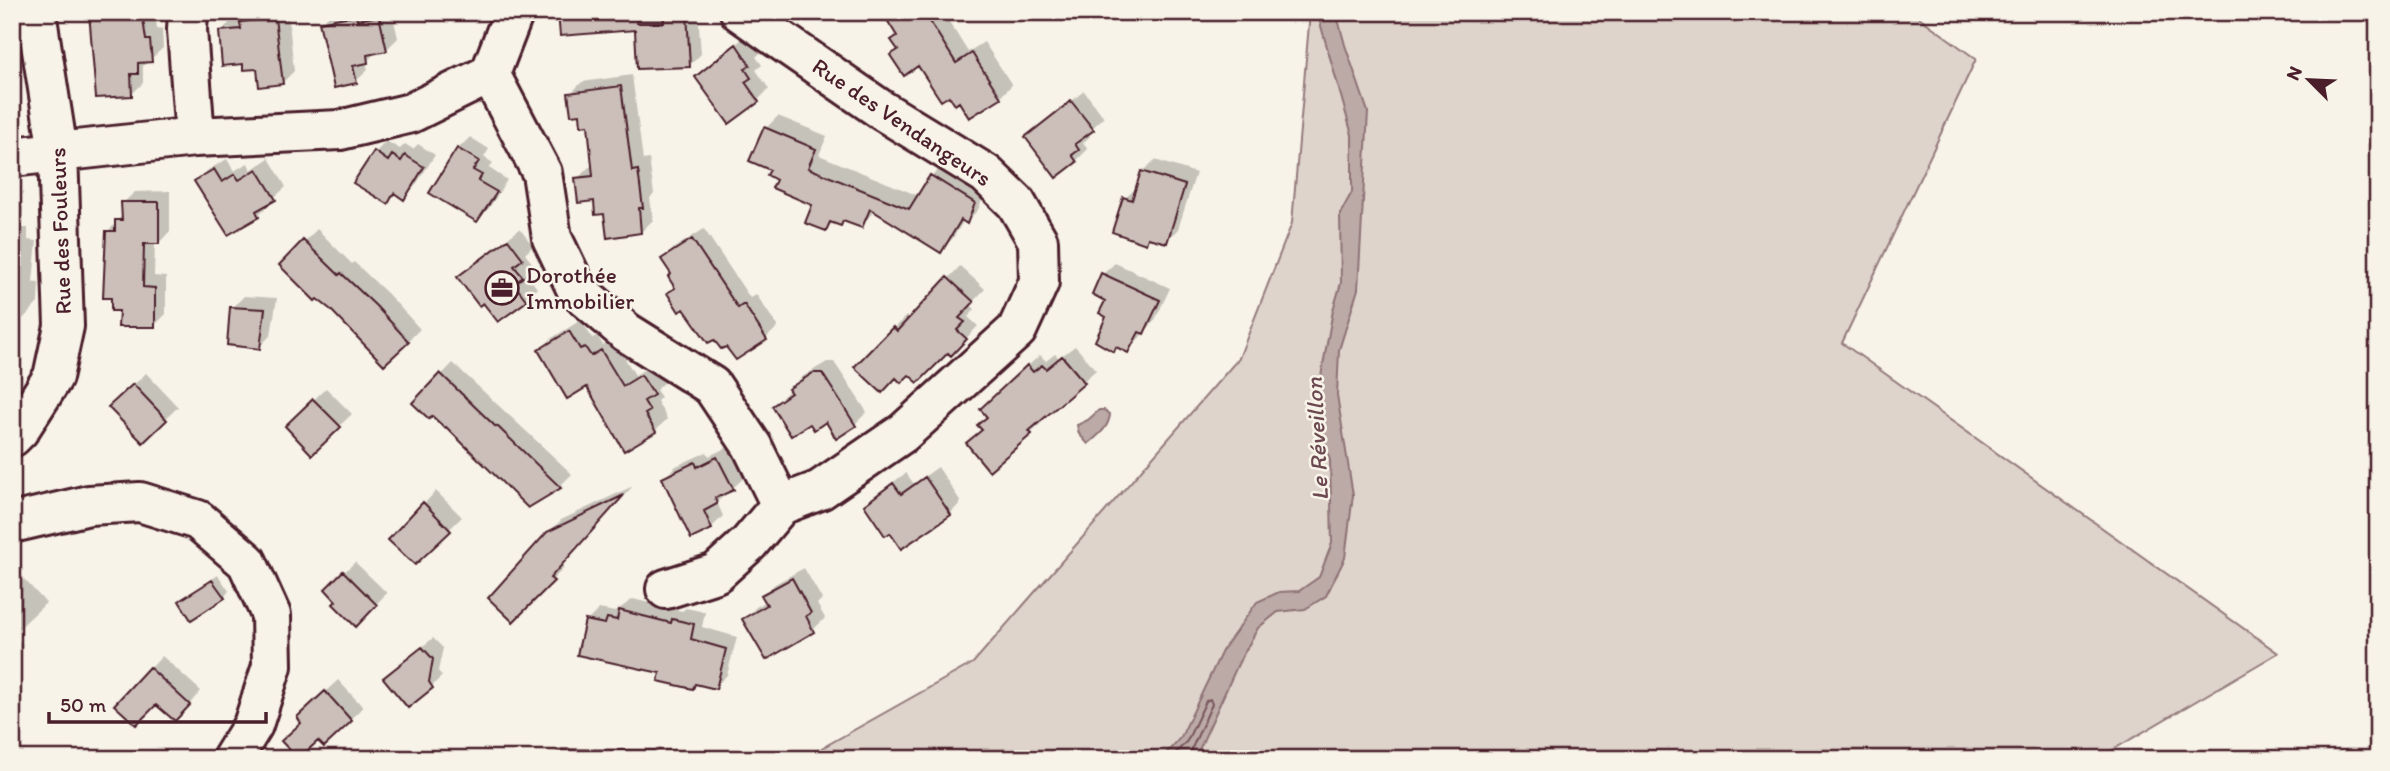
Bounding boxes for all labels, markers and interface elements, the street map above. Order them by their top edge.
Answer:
north arrow [2274,46,2344,116]
street label: Rue des Vendangeurs [807,52,997,192]
text: N [2281,63,2307,84]
street label: Rue des Fouleurs [43,147,77,315]
place label: Dorothée Immobilier [526,261,634,315]
office icon: Dorothée Immobilier [483,269,521,307]
water label: Le Réveillon [1299,376,1334,501]
scale bar [49,680,266,724]
text: 50 m [60,692,107,717]

